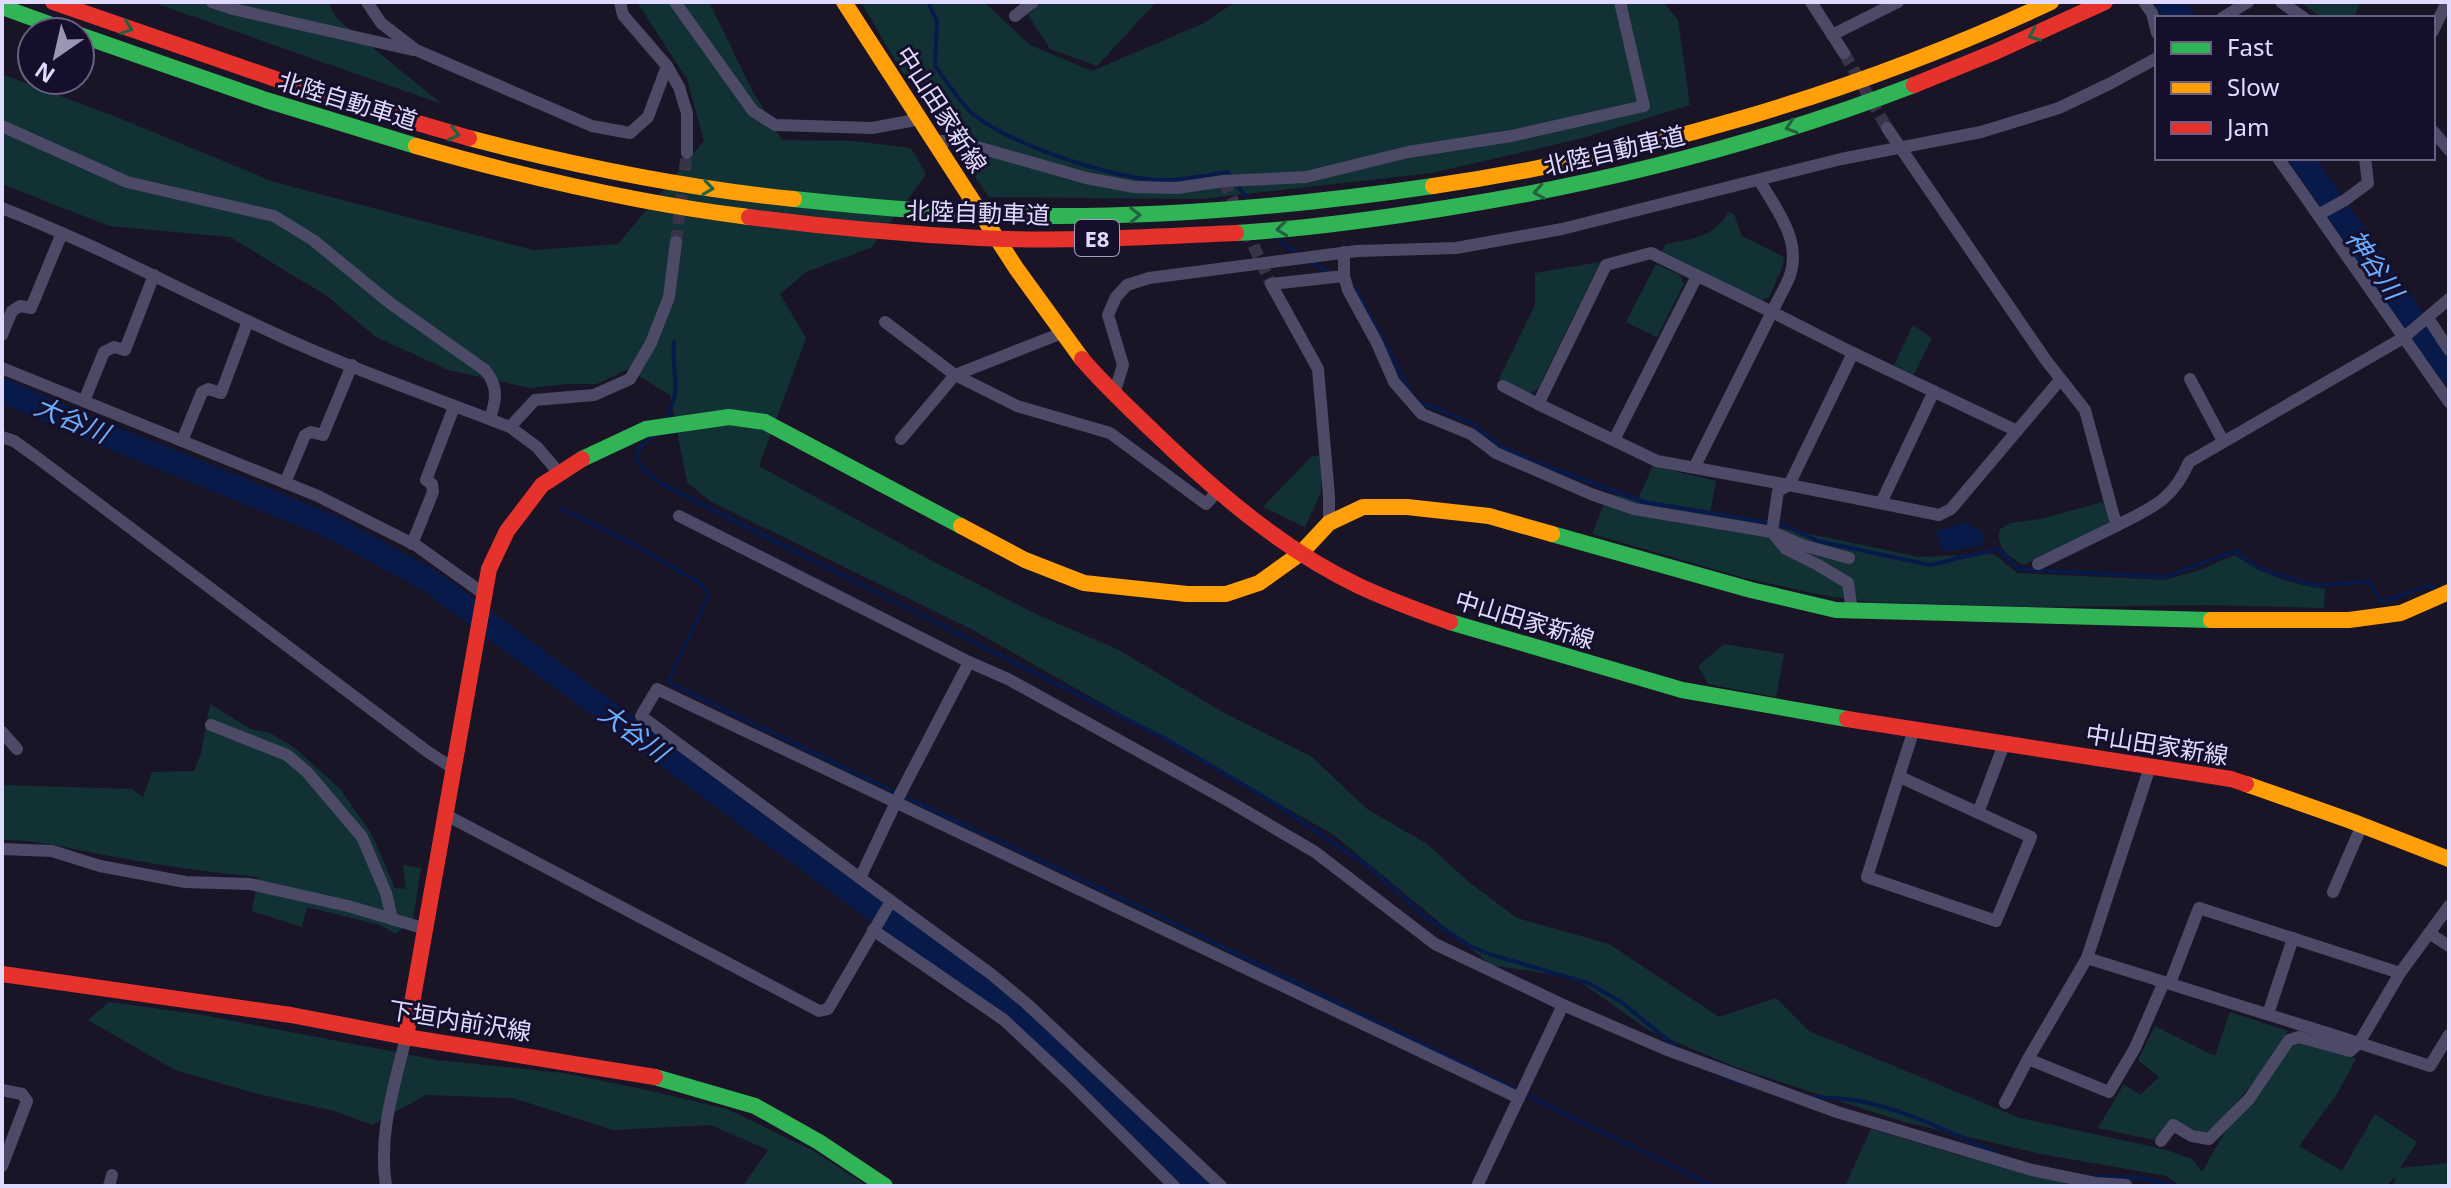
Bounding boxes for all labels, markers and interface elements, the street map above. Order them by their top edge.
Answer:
north arrow [16,16,96,96]
legend [2155,16,2435,160]
one-way arrow [119,19,133,35]
one-way arrow [2028,25,2042,41]
text: Fast [2227,30,2273,63]
street label: 中山田家新線 [889,40,995,178]
text: N [28,56,60,91]
street label: 北陸自動車道 [274,63,422,137]
text: Slow [2227,70,2279,103]
text: Jam [2225,110,2269,143]
one-way arrow [1784,117,1798,133]
street label: 北陸自動車道 [1540,118,1688,182]
one-way arrow [446,125,460,141]
one-way arrow [701,179,715,196]
one-way arrow [1533,183,1546,200]
street label: 北陸自動車道 [905,193,1051,231]
one-way arrow [1129,206,1142,224]
road number: E8 [1075,220,1119,256]
one-way arrow [1275,221,1288,238]
water label: 神谷川 [2338,222,2414,309]
water label: 大谷川 [29,387,118,452]
street label: 中山田家新線 [1451,582,1599,656]
water label: 大谷川 [592,695,679,771]
street label: 中山田家新線 [2083,716,2231,772]
street label: 下垣内前沢線 [386,992,534,1048]

